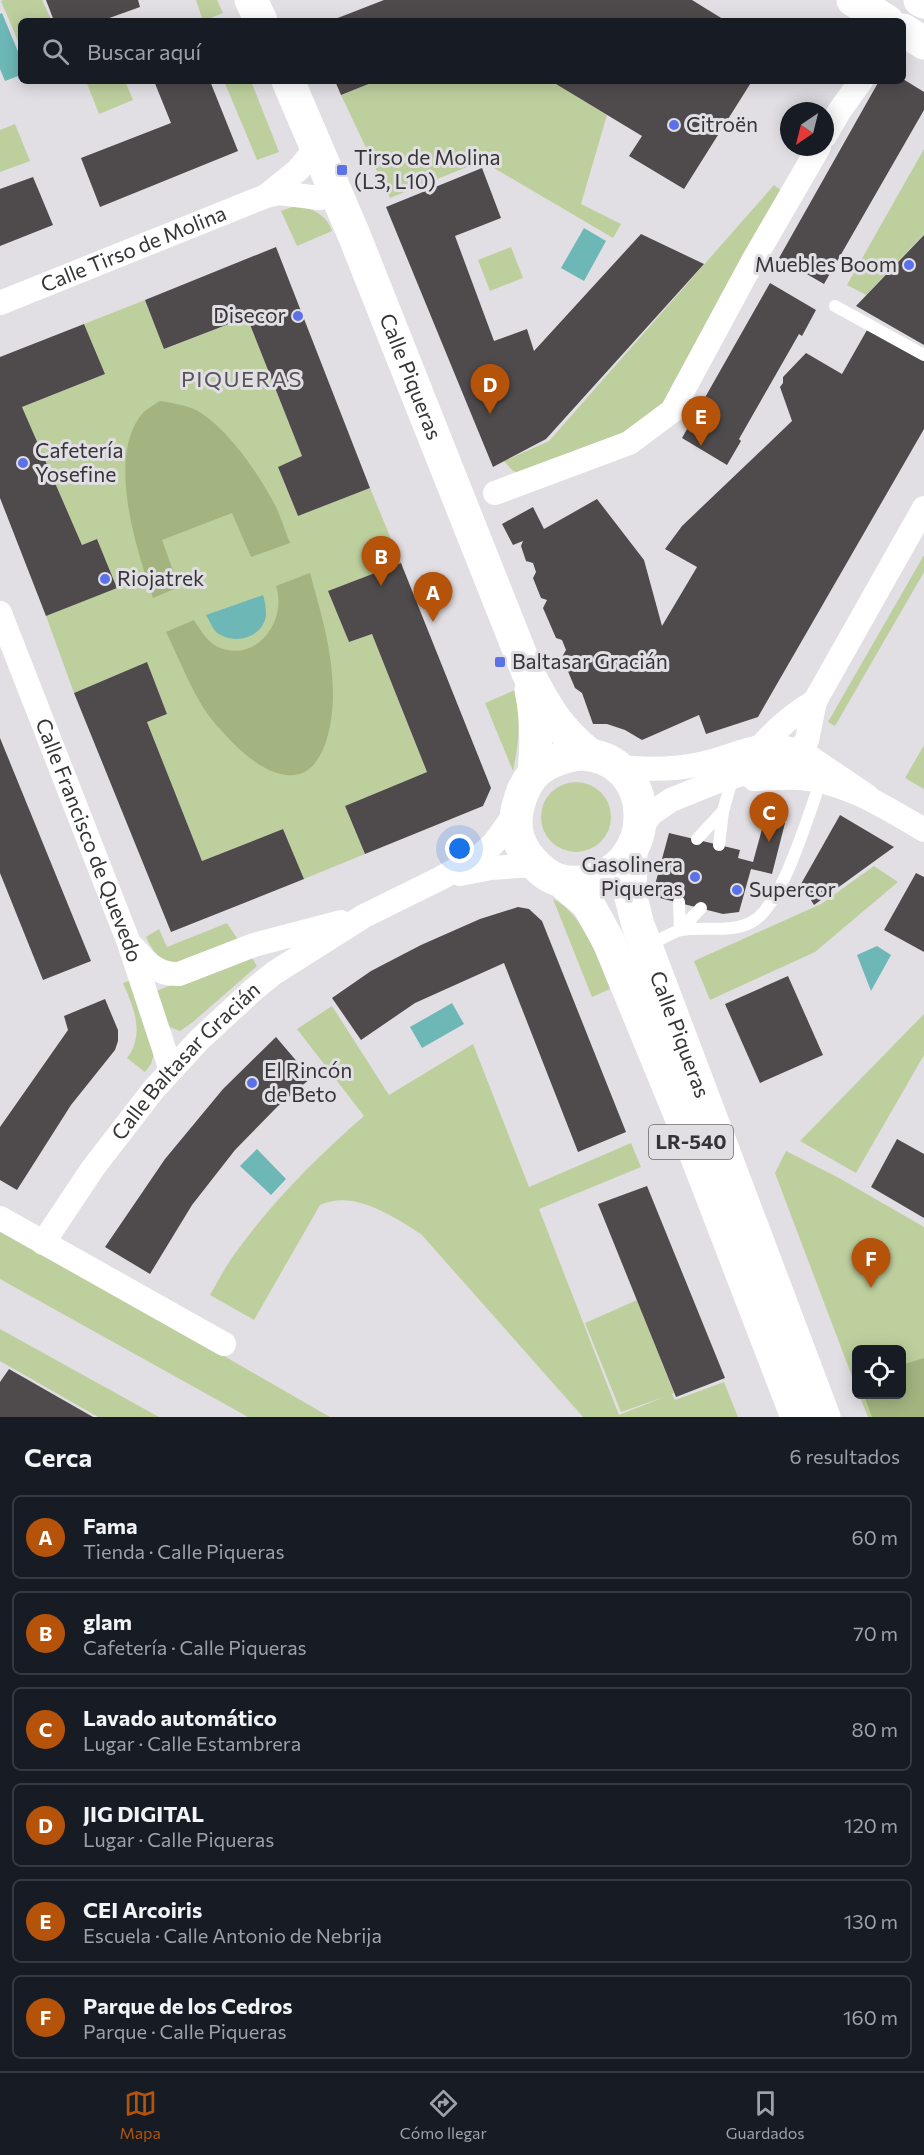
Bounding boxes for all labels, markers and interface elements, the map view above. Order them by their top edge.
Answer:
search box [18,18,906,84]
icon: search [39,35,72,68]
text: Buscar aquí [87,38,201,65]
north arrow [780,102,834,156]
place label: Citroën [686,111,758,136]
marker: Citroën [667,118,681,132]
place label: Tirso de Molina (L3, L10) [354,144,501,193]
marker: Tirso de Molina (L3, L10) [335,163,349,177]
street label: Calle Tirso de Molina [37,199,229,296]
place label: Muebles Boom [755,251,897,276]
marker: Muebles Boom [902,258,916,272]
place label: Disecor [213,302,286,327]
marker: Disecor [291,309,305,323]
street label: Calle Piqueras [375,309,448,443]
pin: D [470,364,510,414]
district label: PIQUERAS [181,365,303,392]
pin: E [682,396,720,446]
place label: Cafetería Yosefine [35,437,123,486]
marker: Cafetería Yosefine [16,456,30,470]
pin: B [362,536,400,586]
place label: Riojatrek [117,565,204,590]
marker: Riojatrek [98,572,112,586]
pin: A [414,572,452,622]
place label: Baltasar Gracián [512,648,668,673]
marker: Baltasar Gracián [493,655,507,669]
street label: Calle Francisco de Quevedo [31,714,148,965]
pin: C [750,792,788,842]
your location [445,834,474,863]
place label: Gasolinera Piqueras [582,851,683,900]
marker: Gasolinera Piqueras [688,870,702,884]
place label: Supercor [749,876,836,901]
marker: Supercor [730,883,744,897]
street label: Calle Piqueras [645,967,716,1101]
street label: Calle Baltasar Gracián [105,976,264,1144]
place label: El Rincón de Beto [264,1057,352,1106]
marker: El Rincón de Beto [245,1076,259,1090]
road number: LR-540 [649,1125,733,1159]
pin: F [852,1238,890,1288]
map controls [852,1345,906,1399]
button: locate [852,1345,906,1399]
text: Cerca [24,1441,92,1472]
text: 6 resultados [789,1444,900,1468]
text: Fama [83,1512,138,1539]
text: A [38,1525,53,1549]
text: 60 m [852,1525,898,1549]
text: Tienda · Calle Piqueras [83,1539,285,1563]
text: glam [83,1608,132,1635]
text: B [39,1621,52,1645]
text: 70 m [853,1621,898,1645]
text: Cafetería · Calle Piqueras [83,1635,307,1659]
text: Lavado automático [83,1704,277,1731]
text: C [39,1717,52,1741]
text: 80 m [852,1717,898,1741]
text: Lugar · Calle Estambrera [83,1731,301,1755]
text: JIG DIGITAL [83,1800,204,1827]
text: D [38,1813,53,1837]
text: 120 m [844,1813,898,1837]
text: Lugar · Calle Piqueras [83,1827,274,1851]
text: CEI Arcoiris [83,1896,202,1923]
text: E [40,1909,51,1933]
text: 130 m [844,1909,898,1933]
text: Escuela · Calle Antonio de Nebrija [83,1923,382,1947]
text: Parque de los Cedros [83,1992,292,2019]
text: F [40,2005,51,2029]
text: 160 m [843,2005,898,2029]
text: Parque · Calle Piqueras [83,2019,287,2043]
tab: Mapa [119,2087,161,2142]
tab: Cómo llegar [400,2087,487,2142]
tab: Guardados [726,2087,804,2142]

